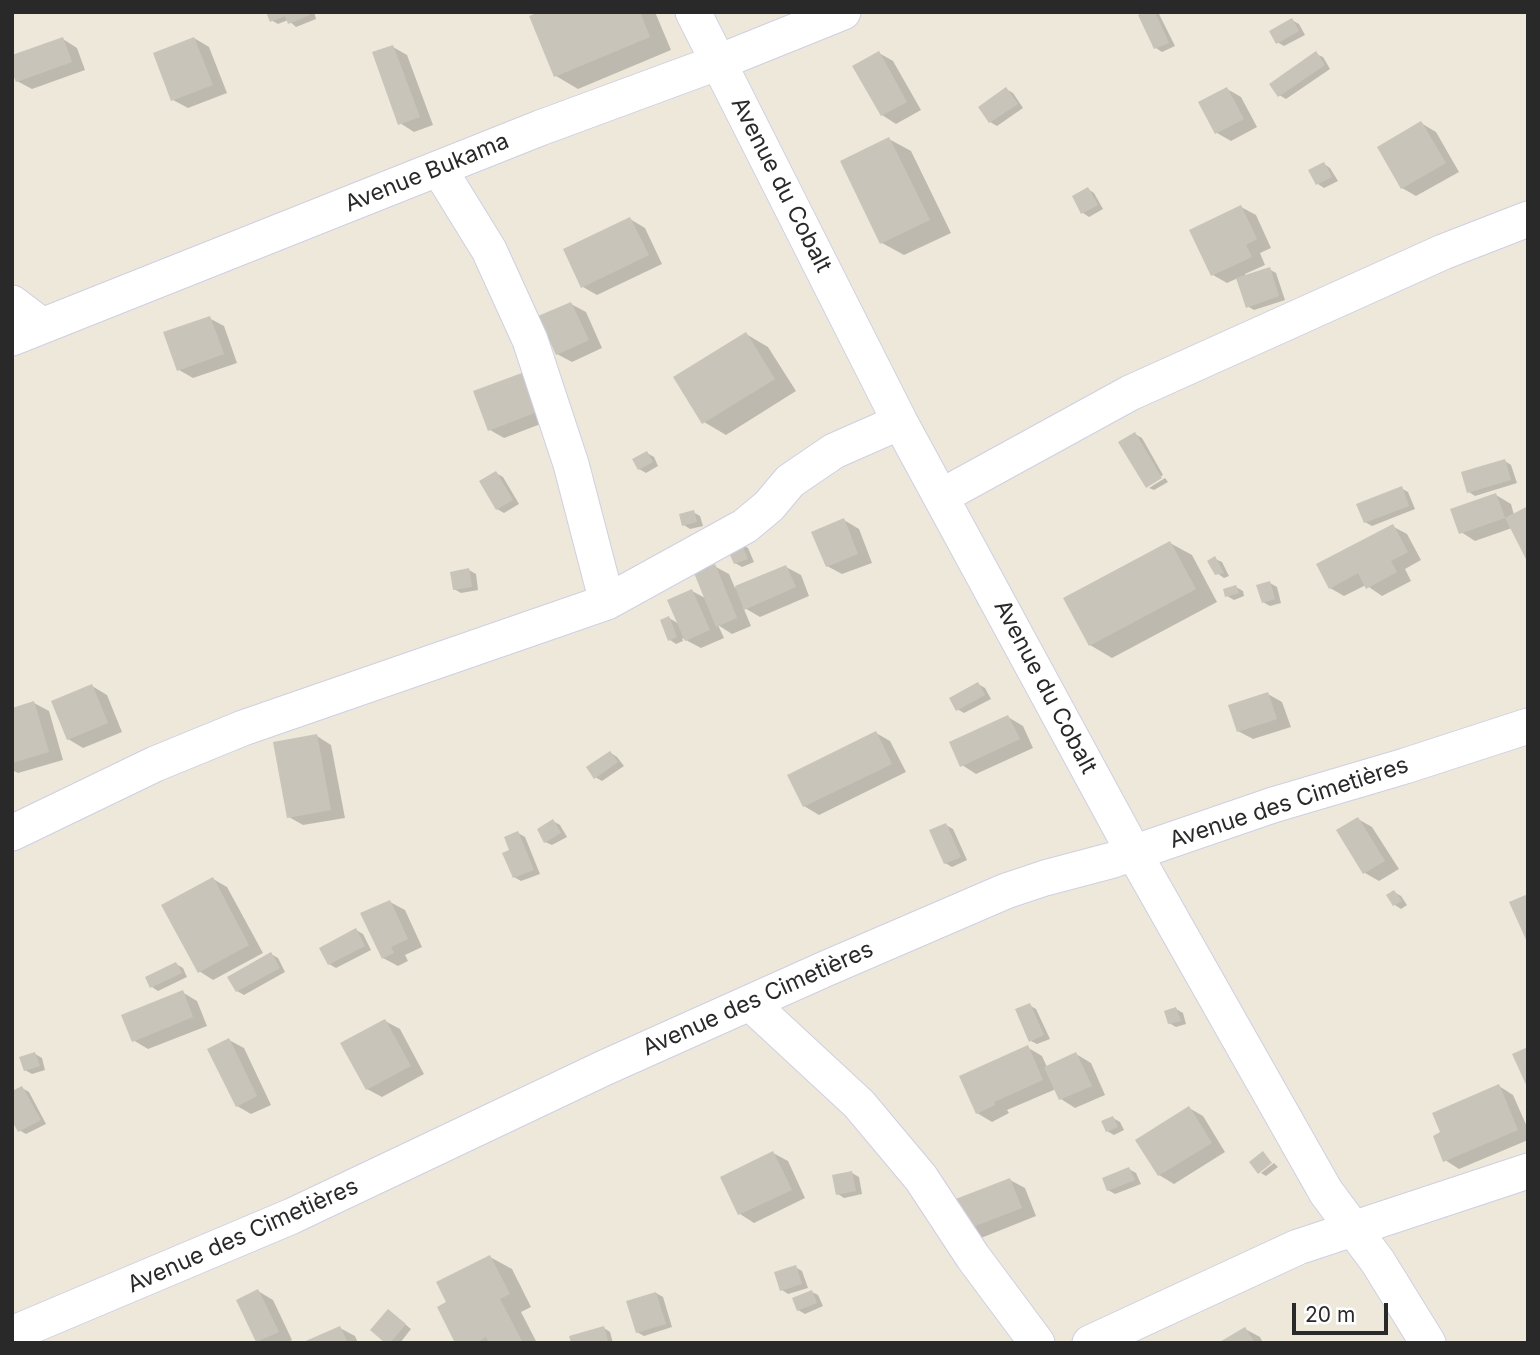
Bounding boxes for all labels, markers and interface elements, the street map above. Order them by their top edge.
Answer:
street label: Avenue du Cobalt [725,93,837,277]
street label: Avenue Bukama [341,128,513,218]
street label: Avenue du Cobalt [988,595,1102,779]
street label: Avenue des Cimetières [1166,751,1412,855]
street label: Avenue des Cimetières [638,936,878,1062]
street label: Avenue des Cimetières [123,1173,363,1299]
scale bar [1295,1288,1391,1332]
text: 20 m [1305,1302,1355,1327]

